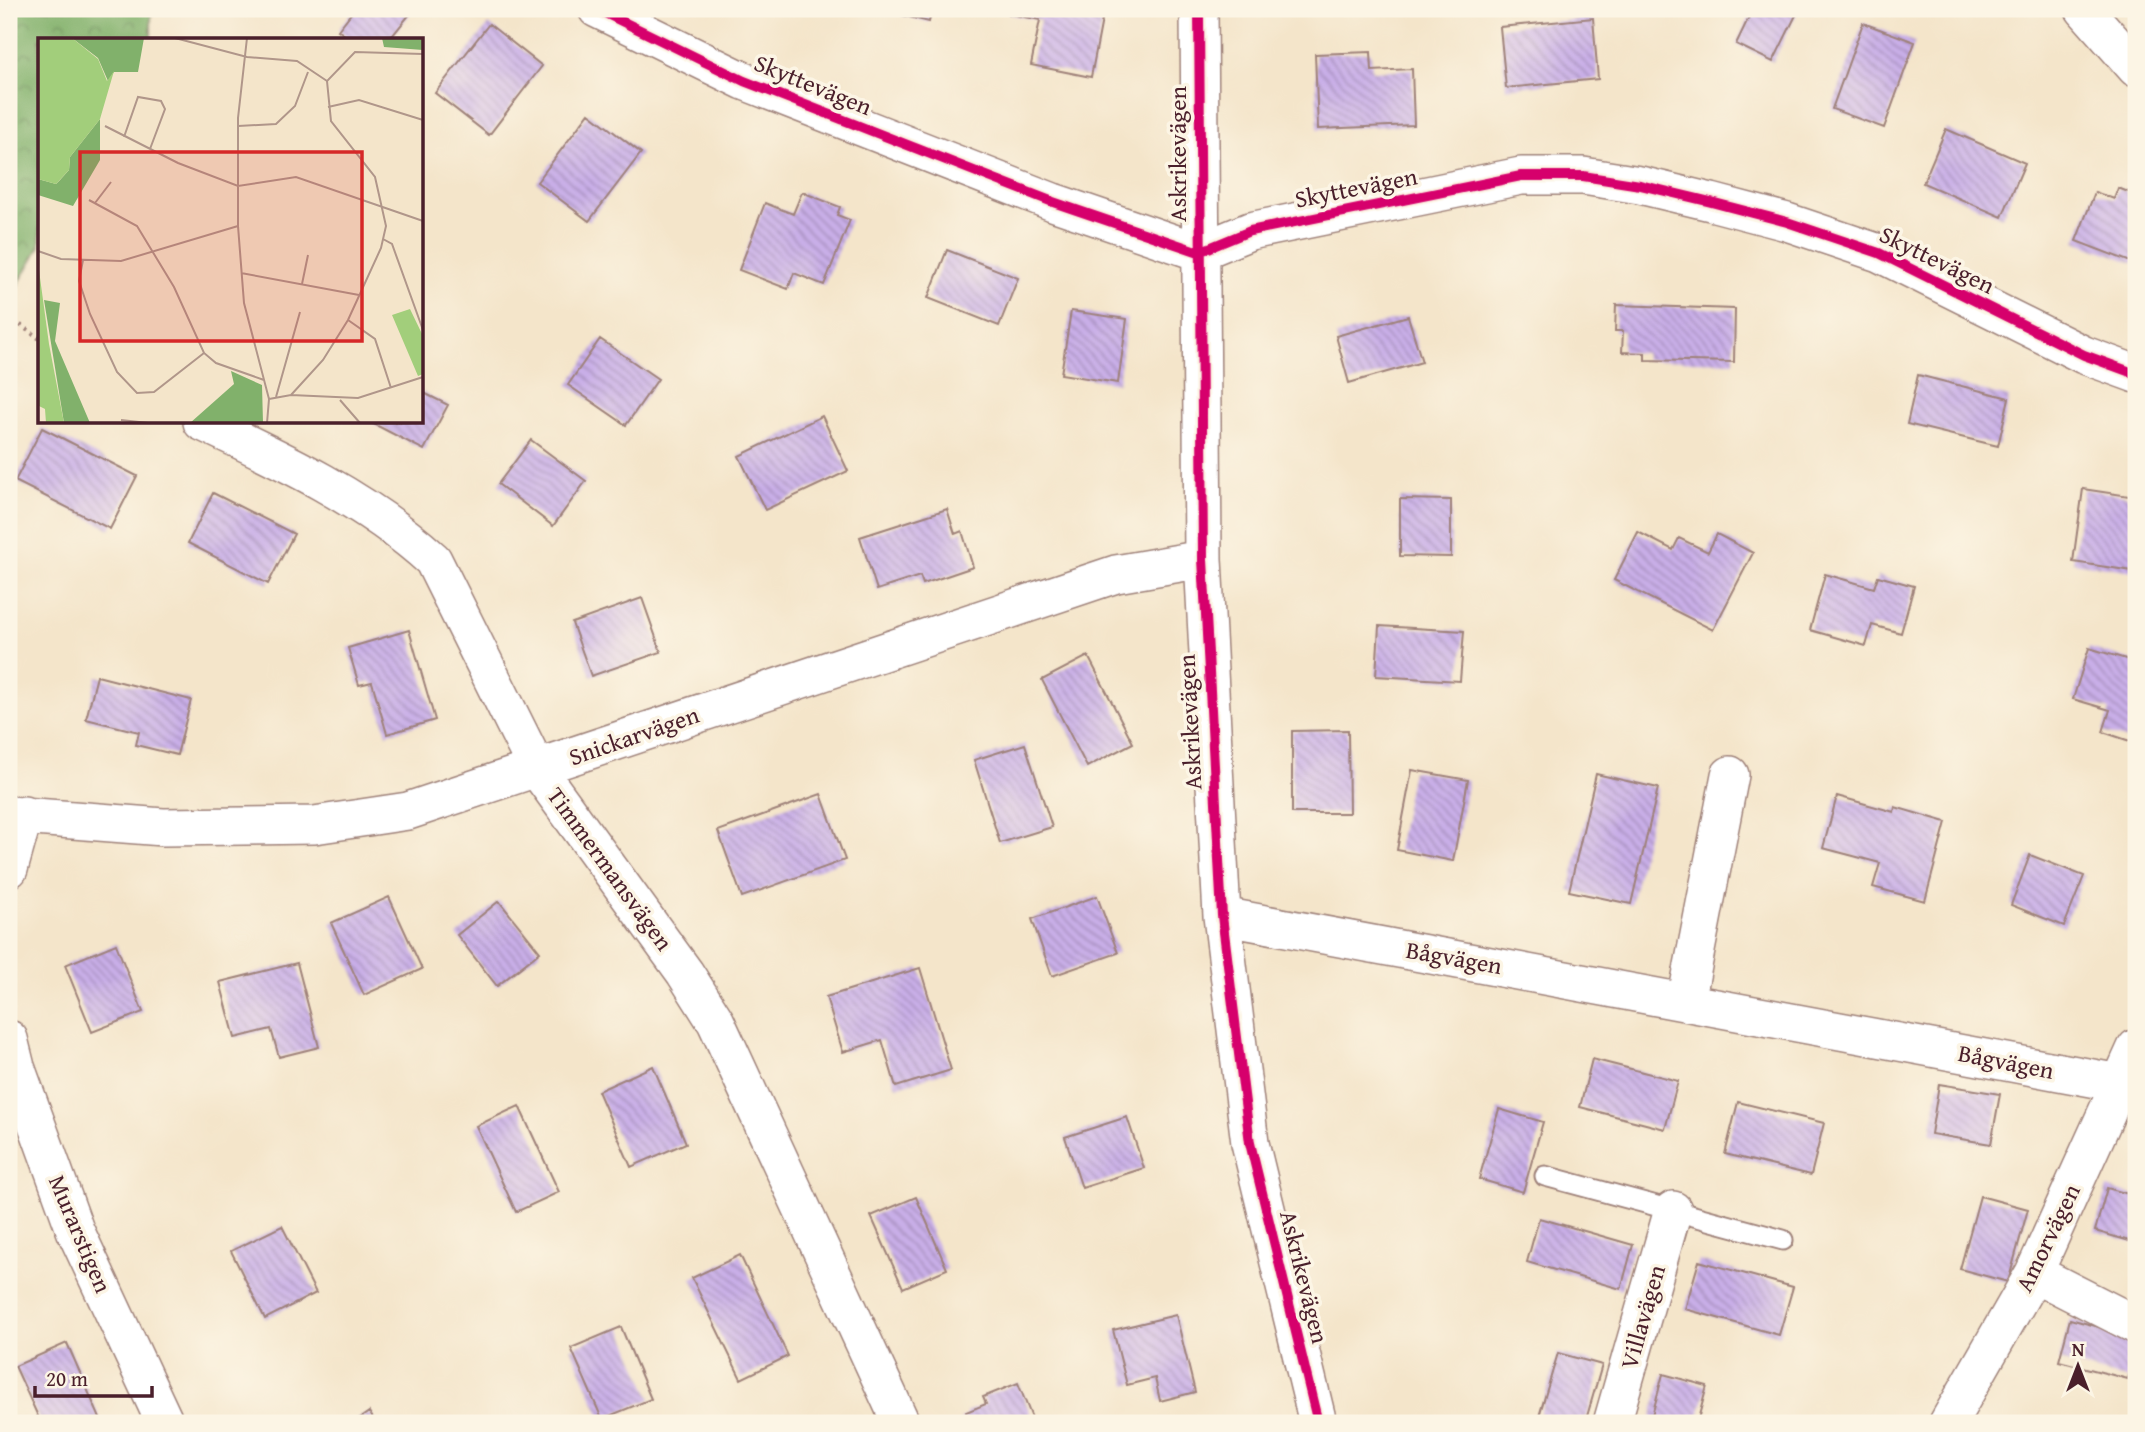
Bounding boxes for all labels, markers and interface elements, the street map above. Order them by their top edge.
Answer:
inset map [38,38,424,424]
street label: Skyttevägen [749,45,878,124]
street label: Askrikevägen [1160,86,1195,222]
street label: Skyttevägen [1292,158,1421,217]
street label: Skyttevägen [1874,217,2001,303]
street label: Askrikevägen [1168,653,1211,791]
street label: Snickarvägen [564,697,704,774]
street label: Timmermansvägen [539,780,682,958]
street label: Bågvägen [1403,932,1505,983]
street label: Bågvägen [1955,1035,2057,1088]
street label: Murarstigen [40,1169,121,1299]
street label: Amorvägen [2006,1177,2089,1298]
street label: Askrikevägen [1271,1207,1338,1348]
street label: Villavägen [1611,1260,1674,1373]
north arrow [2044,1330,2114,1400]
text: N [2072,1335,2085,1363]
scale bar [35,1355,152,1399]
text: 20 m [46,1363,88,1394]

